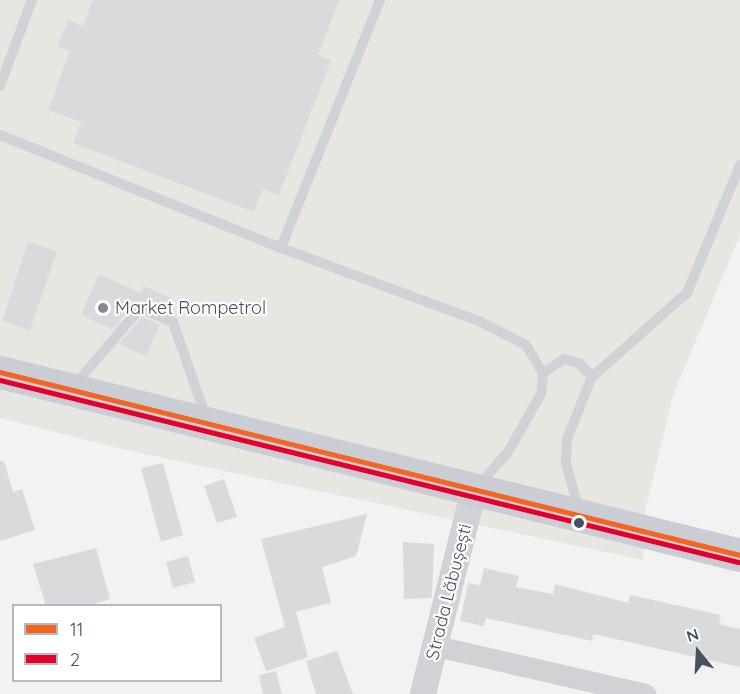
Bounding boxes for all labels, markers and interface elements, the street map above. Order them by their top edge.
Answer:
place label: Market Rompetrol [115,297,266,319]
marker: Market Rompetrol [96,301,110,315]
unlabelled marker [573,517,585,529]
street label: Strada Lăbușești [422,522,476,662]
legend [12,604,222,682]
text: 11 [70,618,83,641]
north arrow [668,622,728,682]
text: N [684,624,701,646]
text: 2 [70,648,80,671]

